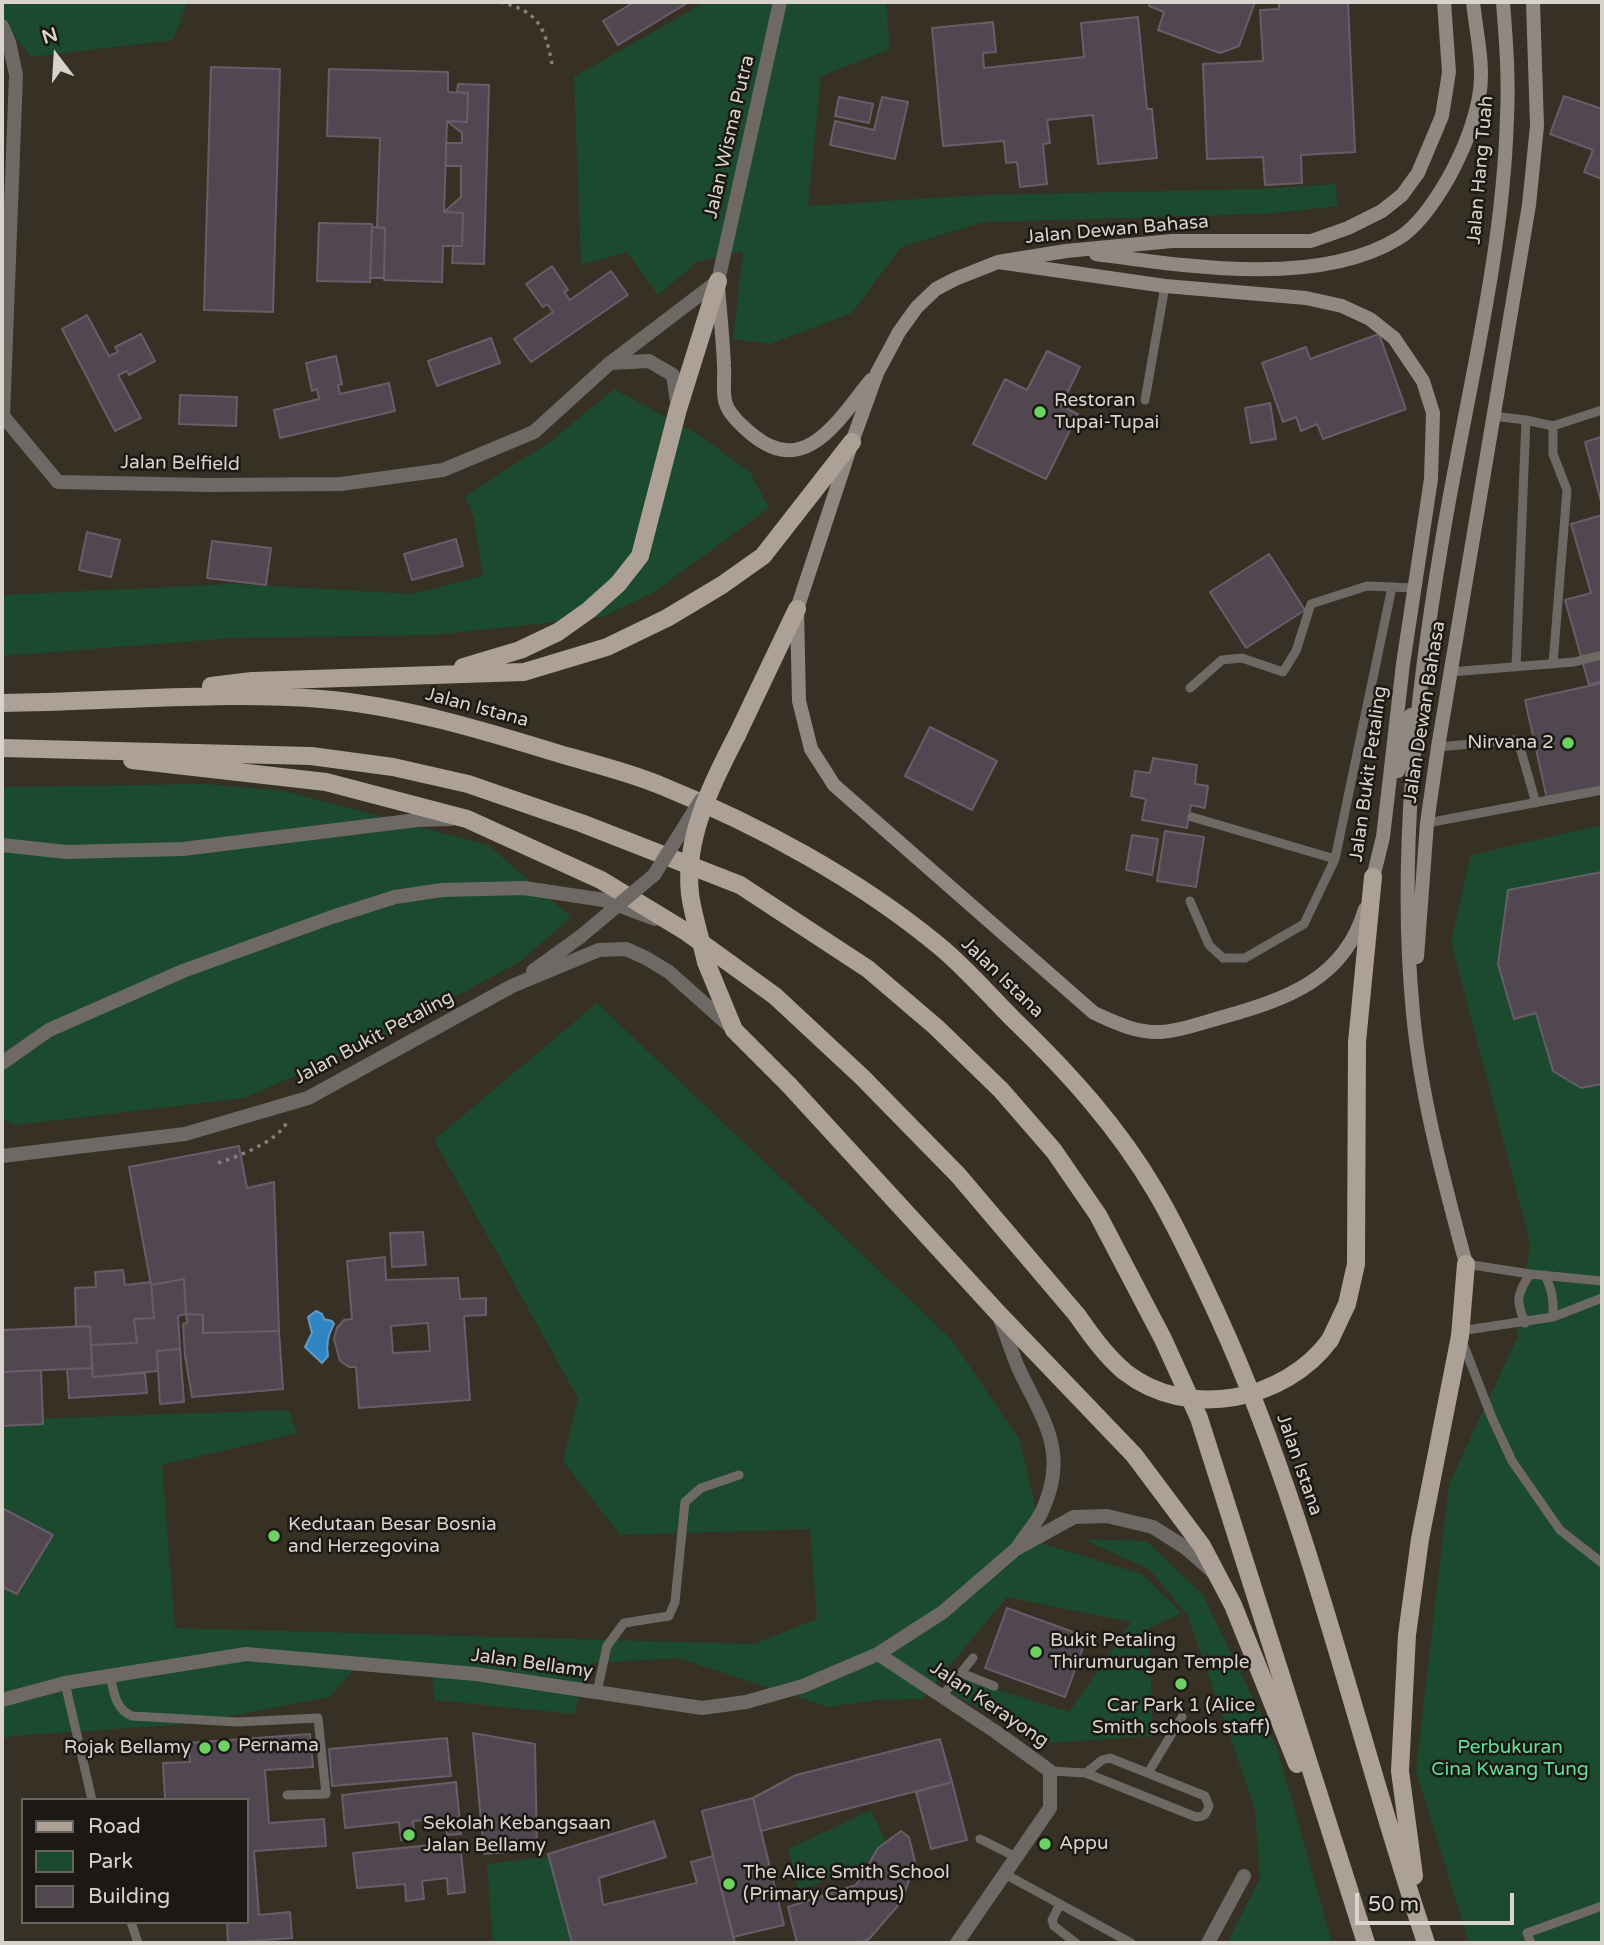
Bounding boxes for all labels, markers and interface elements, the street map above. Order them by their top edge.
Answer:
north arrow [21,21,91,91]
text: N [39,23,60,49]
street label: Jalan Wisma Putra [700,53,760,221]
street label: Jalan Hang Tuah [1463,95,1499,245]
street label: Jalan Dewan Bahasa [1024,211,1210,249]
place label: Restoran Tupai-Tupai [1054,390,1159,434]
marker: Restoran Tupai-Tupai [1032,404,1048,420]
street label: Jalan Belfield [120,452,240,476]
street label: Jalan Dewan Bahasa [1399,619,1451,805]
street label: Jalan Istana [423,683,531,733]
street label: Jalan Bukit Petaling [1345,684,1393,864]
place label: Nirvana 2 [1467,732,1554,754]
marker: Nirvana 2 [1560,735,1576,751]
street label: Jalan Istana [956,933,1048,1023]
street label: Jalan Bukit Petaling [290,986,458,1090]
street label: Jalan Istana [1271,1411,1327,1519]
place label: Kedutaan Besar Bosnia and Herzegovina [288,1514,497,1558]
marker: Kedutaan Besar Bosnia and Herzegovina [266,1528,282,1544]
place label: Bukit Petaling Thirumurugan Temple [1050,1630,1250,1674]
street label: Jalan Bellamy [470,1644,594,1684]
marker: Bukit Petaling Thirumurugan Temple [1028,1644,1044,1660]
street label: Jalan Kerayong [925,1657,1053,1753]
marker: Car Park 1 (Alice Smith schools staff) [1173,1676,1189,1692]
place label: Car Park 1 (Alice Smith schools staff) [1092,1695,1270,1739]
place label: Pernama [238,1735,319,1757]
place label: Rojak Bellamy [64,1737,191,1759]
park label: Perbukuran Cina Kwang Tung [1431,1737,1589,1781]
marker: Pernama [216,1738,232,1754]
marker: Rojak Bellamy [197,1740,213,1756]
legend [21,1798,248,1924]
place label: Sekolah Kebangsaan Jalan Bellamy [423,1813,611,1857]
text: Road [88,1814,141,1839]
marker: Sekolah Kebangsaan Jalan Bellamy [401,1827,417,1843]
place label: Appu [1059,1833,1109,1855]
marker: Appu [1037,1836,1053,1852]
text: Park [88,1849,133,1874]
place label: The Alice Smith School (Primary Campus) [743,1862,950,1906]
marker: The Alice Smith School (Primary Campus) [721,1876,737,1892]
scale bar [1359,1878,1518,1922]
text: Building [88,1884,170,1909]
text: 50 m [1368,1892,1419,1917]

